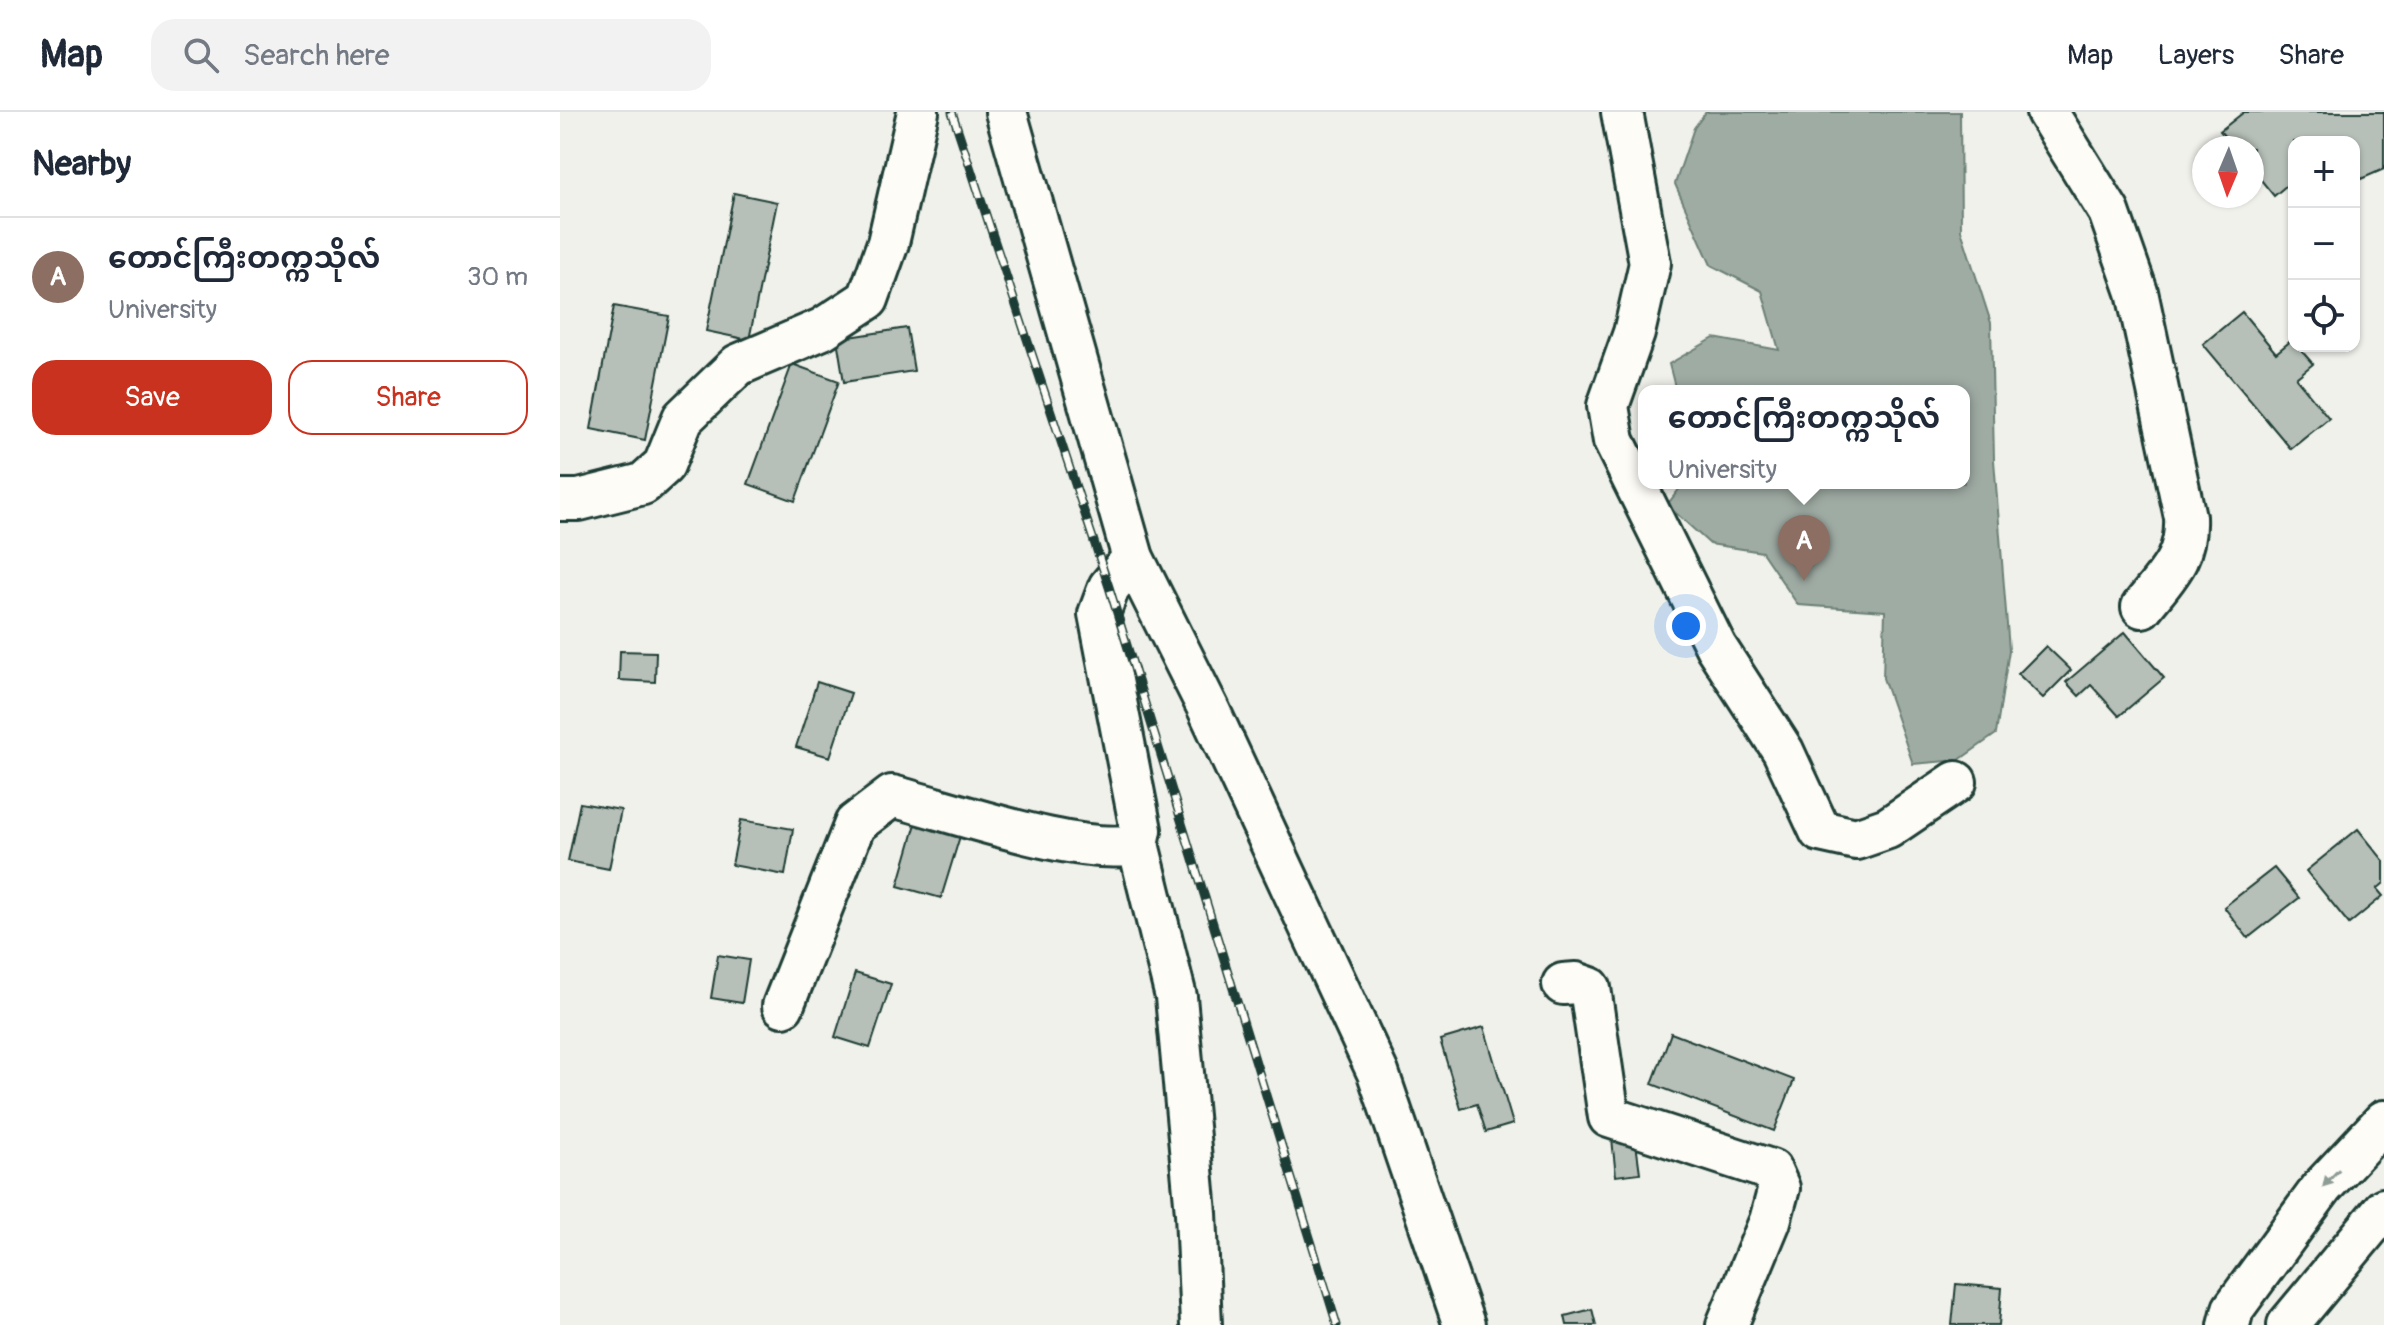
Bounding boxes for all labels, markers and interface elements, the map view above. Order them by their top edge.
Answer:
search box [151,19,711,91]
text: Map [40,31,103,79]
icon: search [179,33,223,77]
text: Search here [243,37,390,74]
text: Map [2067,38,2113,73]
text: Layers [2157,38,2234,73]
text: Share [2278,38,2344,73]
north arrow [2192,136,2264,208]
map controls [2288,136,2360,352]
button: + [2288,136,2360,208]
text: Nearby [32,143,131,186]
button: − [2288,208,2360,280]
text: တောင်ကြီးတက္ကသိုလ် [108,240,380,277]
text: A [50,261,66,293]
text: 30 m [467,261,528,293]
button: locate [2288,280,2360,352]
text: University [108,294,217,326]
button: Save [32,360,272,435]
button: Share [288,360,528,435]
popup [1638,385,1970,489]
text: တောင်ကြီးတက္ကသိုလ် [1668,400,1940,437]
text: University [1668,454,1777,486]
pin: A [1778,515,1830,581]
your location [1666,606,1706,646]
one-way arrow [2322,1168,2340,1187]

